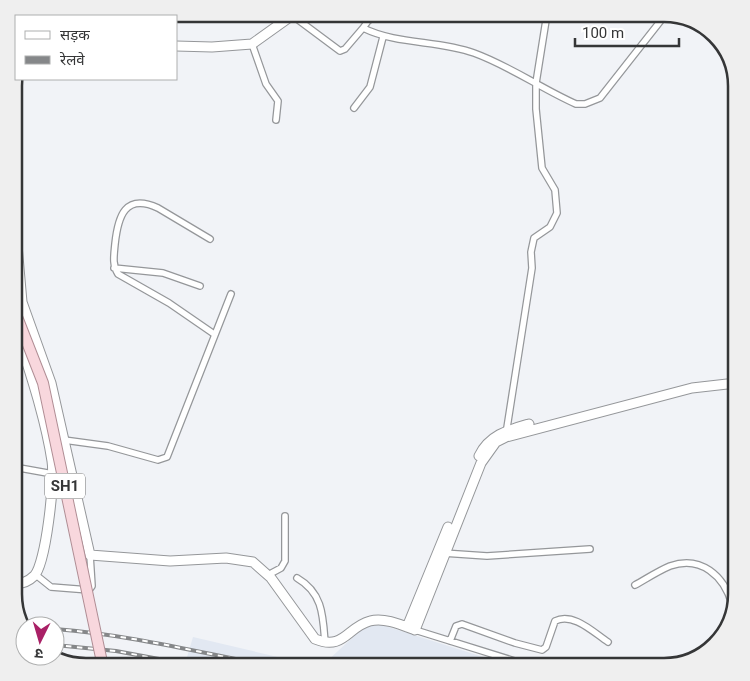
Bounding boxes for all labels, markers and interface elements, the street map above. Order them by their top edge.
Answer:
legend [15,15,178,80]
scale bar [575,15,679,47]
text: 100 m [582,24,624,42]
text: सड़क [60,26,90,44]
text: रेलवे [59,51,85,69]
road number: SH1 [45,474,85,498]
north arrow [15,616,65,666]
text: उ [33,646,44,662]

